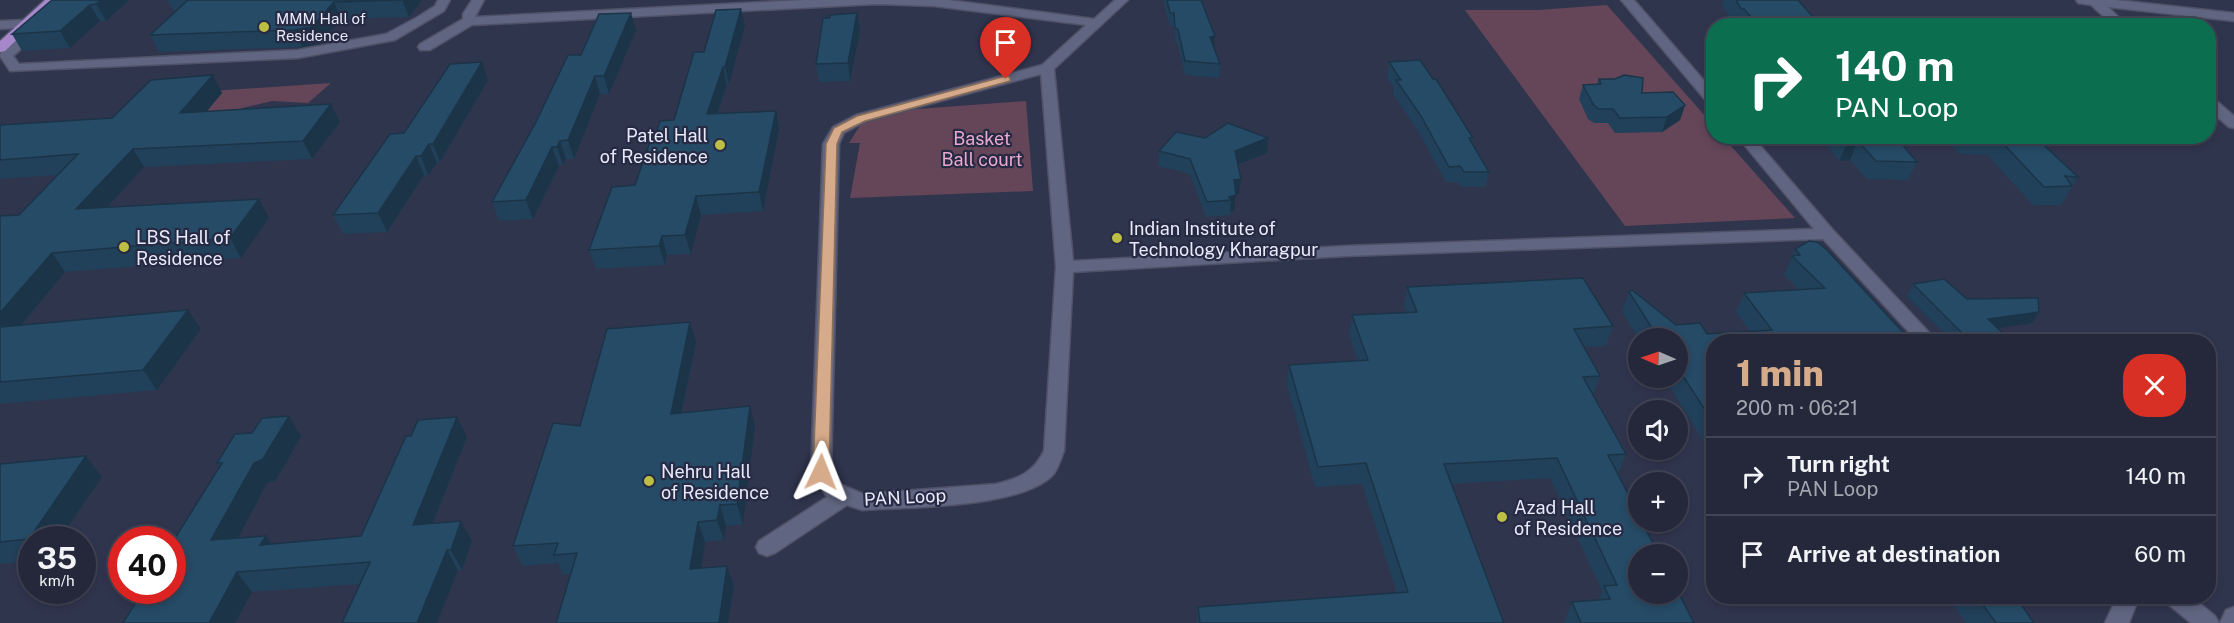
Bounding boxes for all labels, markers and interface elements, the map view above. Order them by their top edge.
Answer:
place label: MMM Hall of Residence [276,10,366,44]
pin [980,17,1031,79]
marker: MMM Hall of Residence [257,20,271,34]
icon: arrive [989,26,1022,59]
text: 140 m [1835,41,1955,90]
icon: right [1736,42,1814,120]
text: PAN Loop [1835,91,1958,123]
place label: Patel Hall of Residence [600,125,708,167]
park label: Basket Ball court [941,128,1023,170]
marker: Patel Hall of Residence [713,138,727,152]
place label: Indian Institute of Technology Kharagpur [1129,218,1318,260]
place label: LBS Hall of Residence [136,227,230,269]
marker: Indian Institute of Technology Kharagpur [1110,231,1124,245]
marker: LBS Hall of Residence [117,240,131,254]
north arrow [1628,328,1688,388]
map controls [1628,328,1688,604]
text: 1 min [1736,352,1824,394]
button: close [2123,354,2186,417]
text: 200 m · 06:21 [1736,396,1858,420]
button: sound [1628,400,1688,460]
position arrow [789,440,853,504]
text: Turn right [1787,451,1890,477]
icon: right [1736,460,1769,493]
place label: Nehru Hall of Residence [661,461,769,503]
text: 140 m [2125,463,2186,489]
button: + [1628,472,1688,532]
marker: Nehru Hall of Residence [642,474,656,488]
text: PAN Loop [1787,477,1878,501]
street label: PAN Loop [863,484,947,510]
place label: Azad Hall of Residence [1514,497,1622,539]
marker: Azad Hall of Residence [1495,510,1509,524]
speed limit sign: 40 [108,526,186,604]
icon: arrive [1736,538,1769,571]
text: 35 [37,540,77,576]
text: Arrive at destination [1787,541,2000,567]
text: 60 m [2135,541,2186,567]
button: − [1628,544,1688,604]
text: km/h [39,572,75,589]

